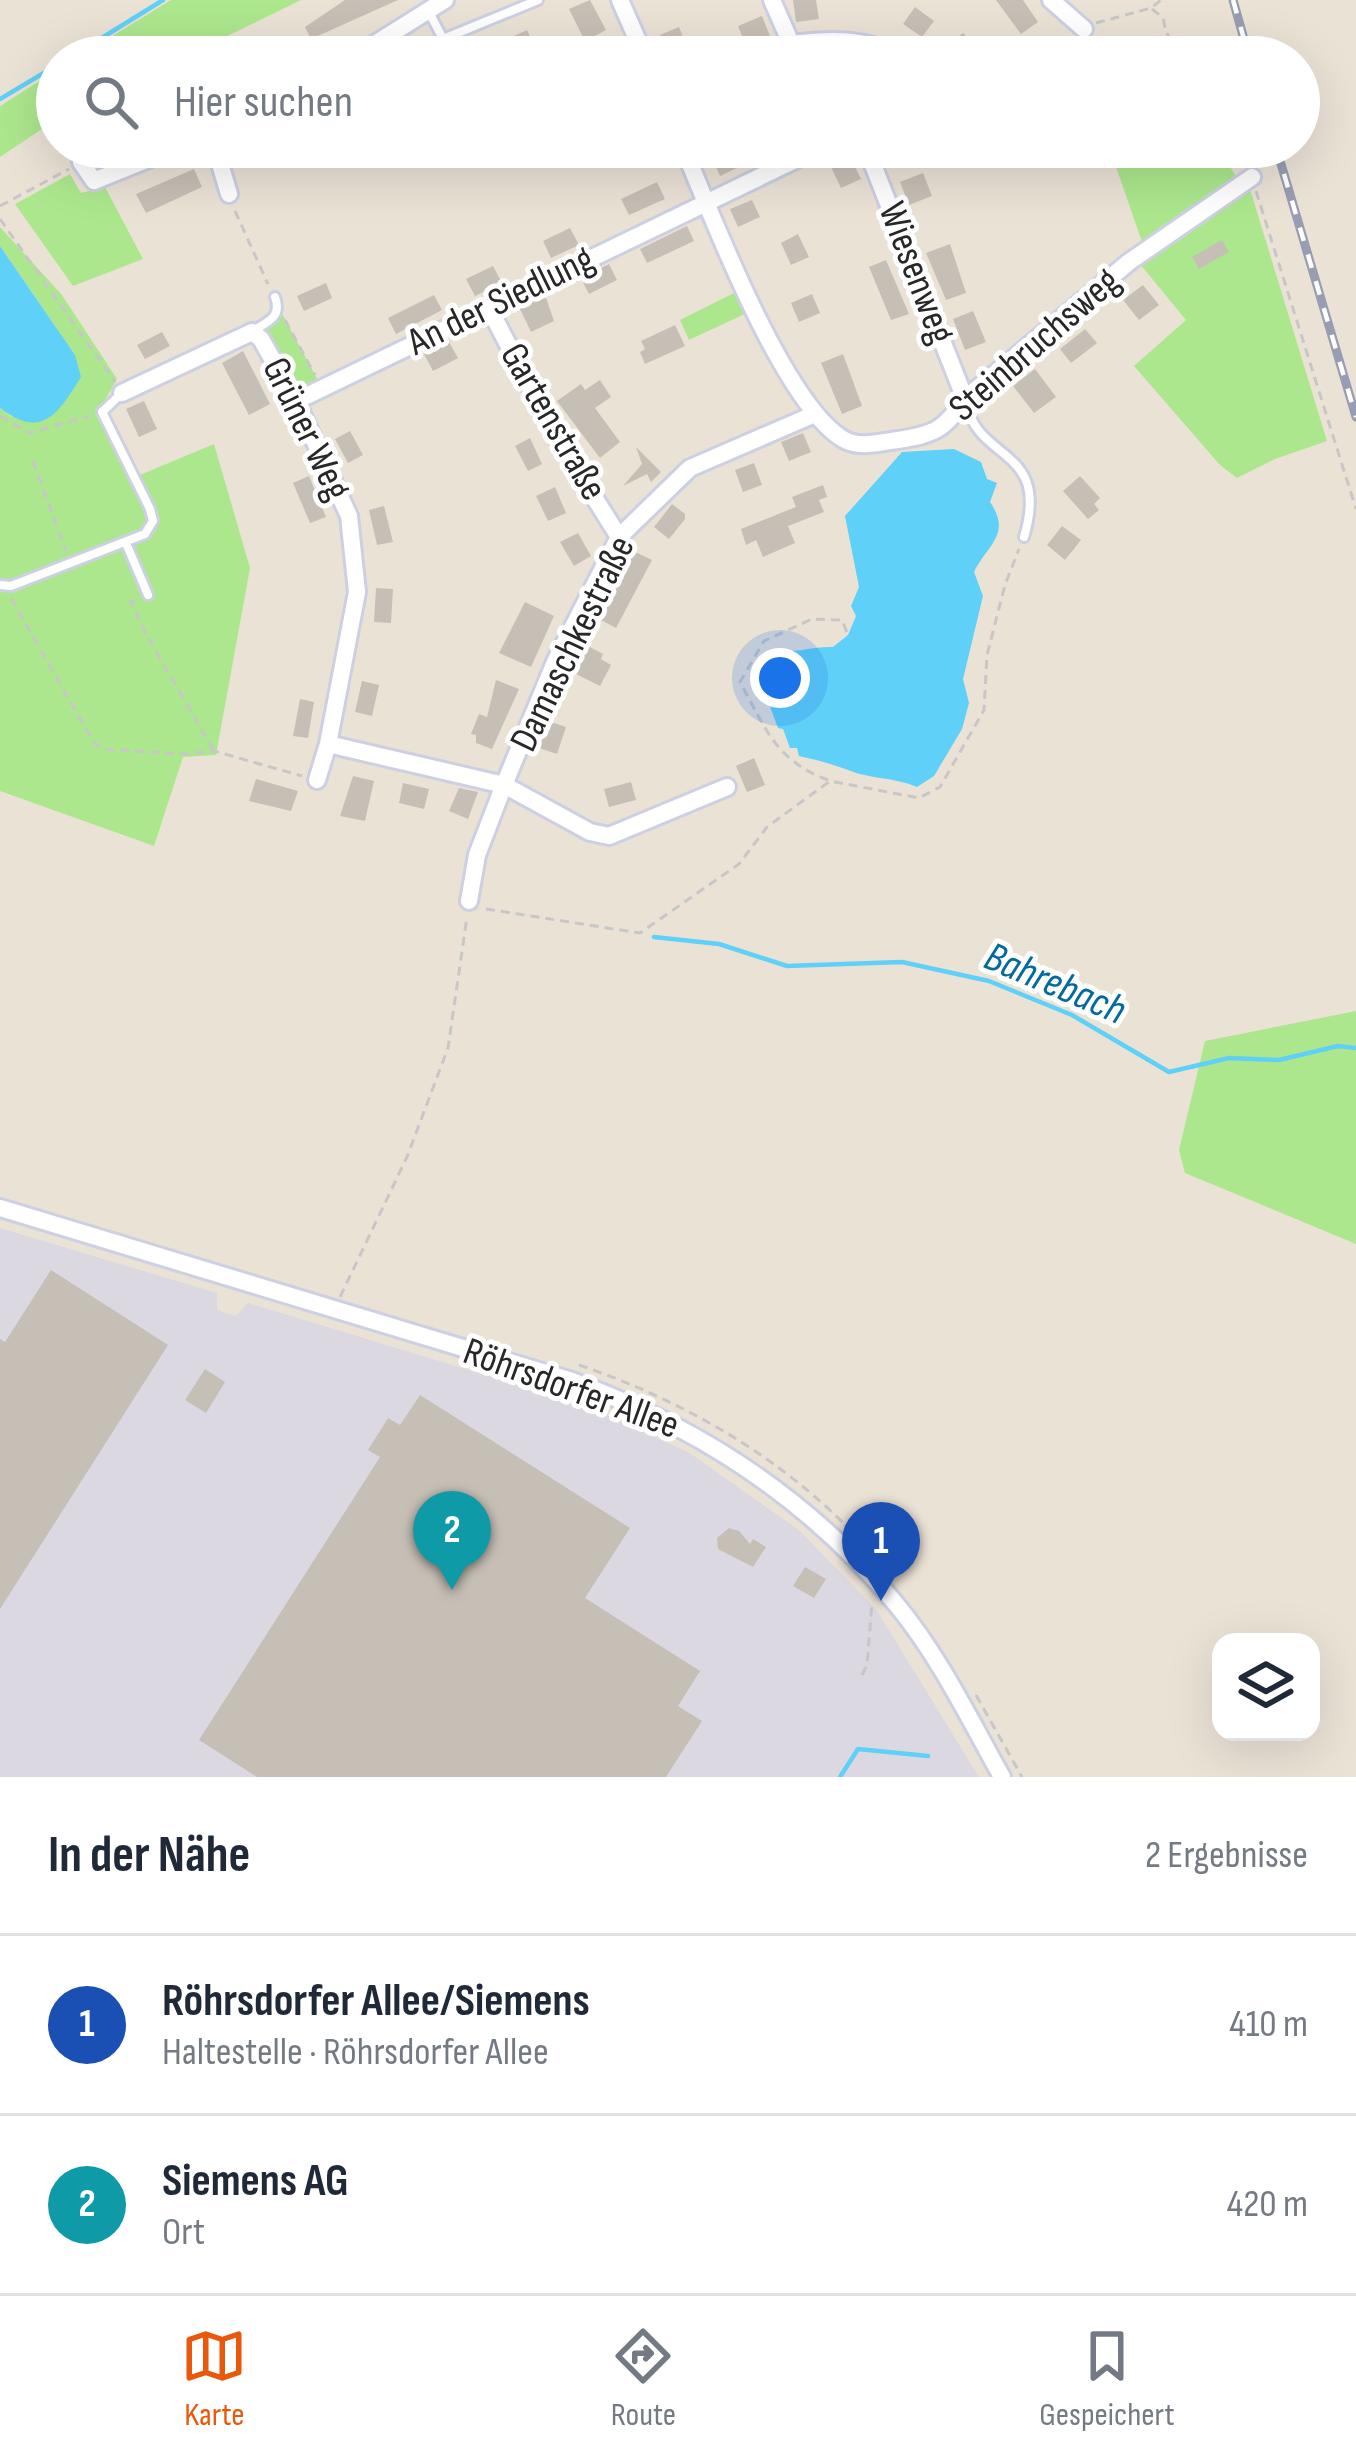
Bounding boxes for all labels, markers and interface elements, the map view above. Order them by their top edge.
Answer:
search box [36,36,1320,168]
icon: search [78,69,144,135]
text: Hier suchen [174,75,353,130]
street label: Wiesenweg [868,196,964,350]
street label: An der Siedlung [399,236,602,367]
street label: Steinbruchsweg [940,258,1130,432]
street label: Gartenstraße [489,335,617,509]
street label: Grüner Weg [251,350,361,508]
street label: Damaschkestraße [501,529,645,759]
your location [750,648,810,708]
water label: Bahrebach [977,932,1133,1036]
street label: Röhrsdorfer Allee [457,1328,685,1450]
pin: 2 [413,1491,491,1590]
pin: 1 [842,1502,920,1601]
map controls [1212,1633,1320,1741]
button: layers [1212,1633,1320,1741]
text: In der Nähe [48,1825,250,1886]
text: 2 Ergebnisse [1145,1832,1308,1879]
text: Röhrsdorfer Allee/Siemens [162,1974,590,2029]
text: 1 [79,2001,95,2048]
text: 410 m [1229,2001,1308,2048]
text: Haltestelle · Röhrsdorfer Allee [162,2029,549,2076]
text: Siemens AG [162,2154,349,2209]
text: 2 [78,2181,96,2228]
text: 420 m [1227,2181,1308,2228]
text: Ort [162,2209,205,2256]
tab: Karte [181,2323,247,2435]
tab: Route [610,2323,676,2435]
tab: Gespeichert [1039,2323,1175,2435]

